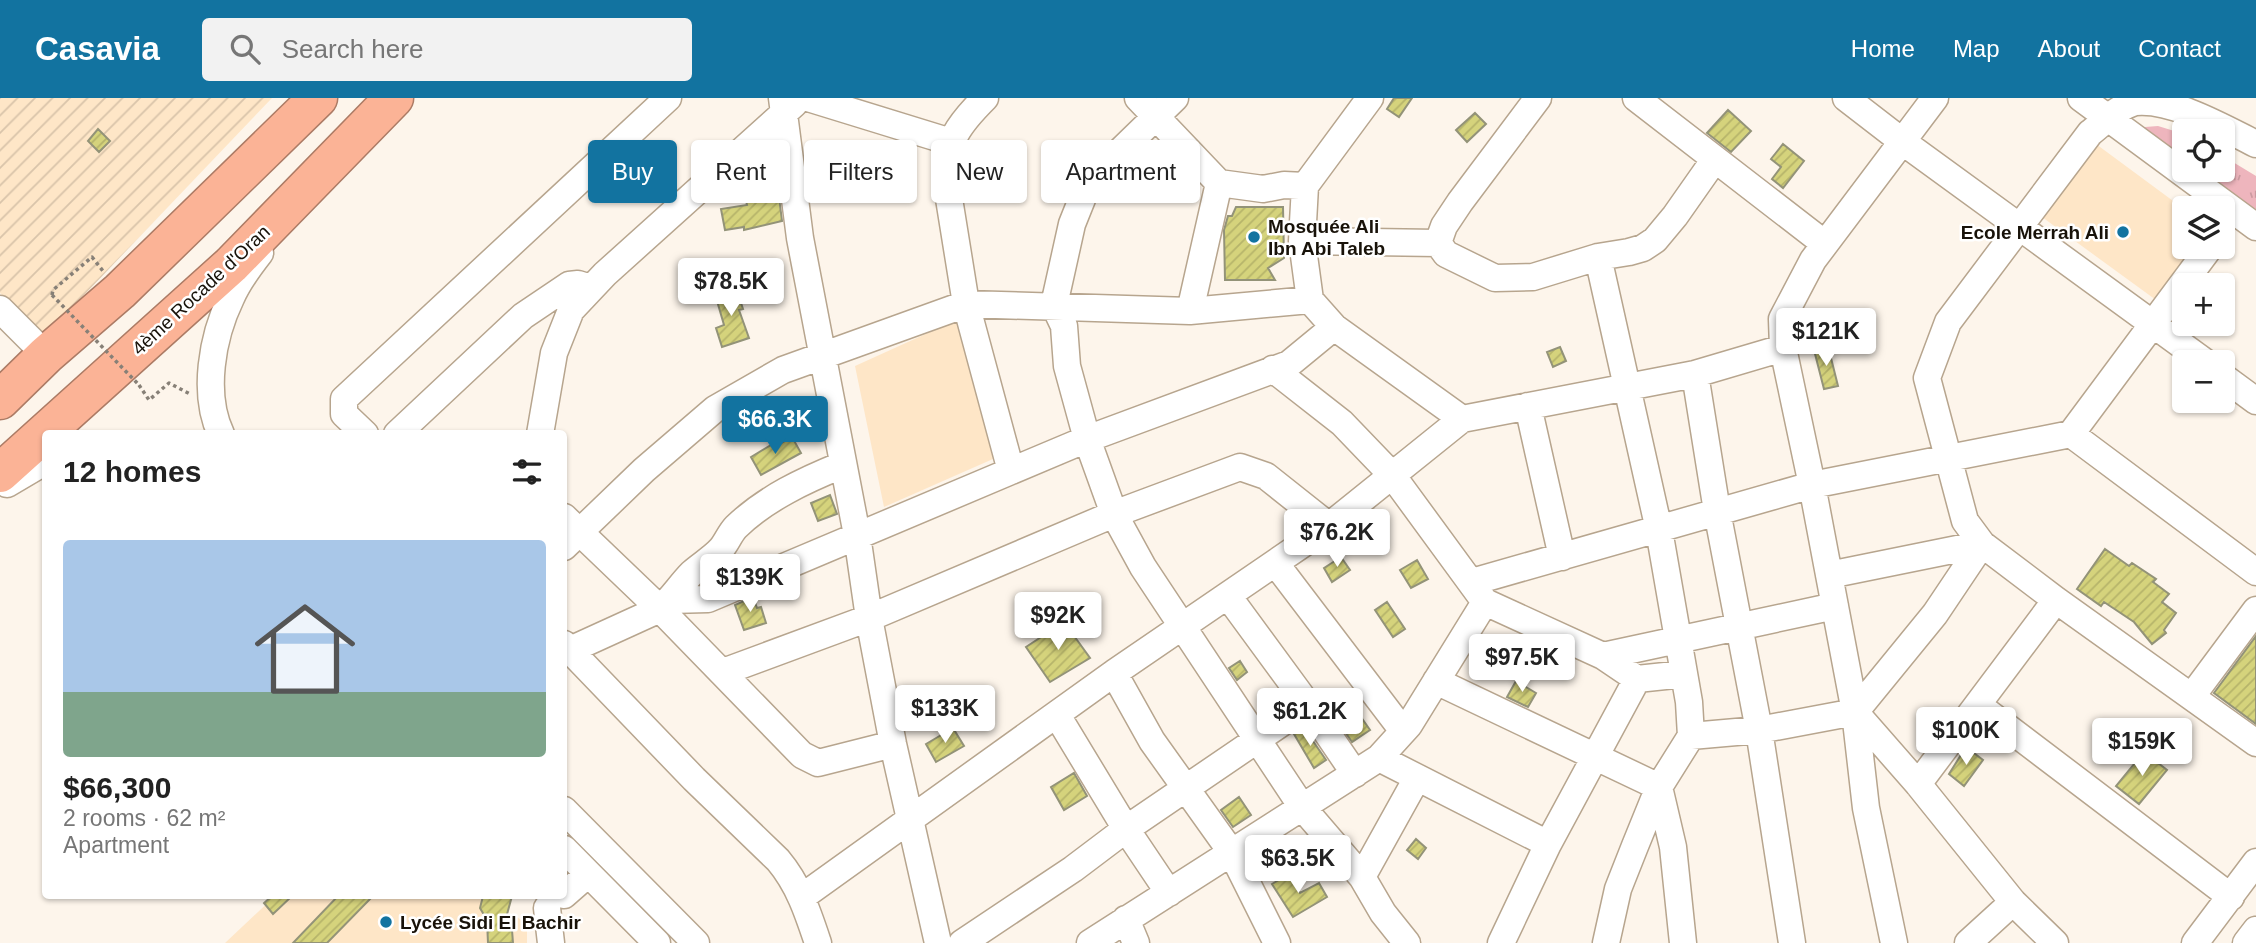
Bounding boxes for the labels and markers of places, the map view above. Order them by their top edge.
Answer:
place label: Mosquée Ali Ibn Abi Taleb [1268,216,1385,259]
place label: Ecole Merrah Ali [1961,222,2109,243]
marker: Ecole Merrah Ali [2115,224,2131,240]
marker: Mosquée Ali Ibn Abi Taleb [1246,229,1262,245]
pin: $78.5K [674,258,788,318]
pin: $121K [1777,308,1875,368]
pin: $66.3K [718,396,832,456]
pin: $76.2K [1280,510,1394,569]
pin: $139K [701,554,799,614]
pin: $92K [1017,592,1099,652]
pin: $97.5K [1465,634,1579,694]
pin: $133K [896,686,994,745]
pin: $61.2K [1253,688,1367,748]
pin: $100K [1917,708,2015,767]
pin: $159K [2093,718,2191,778]
pin: $63.5K [1241,836,1355,895]
place label: Lycée Sidi El Bachir [400,912,582,933]
marker: Lycée Sidi El Bachir [378,914,394,930]

